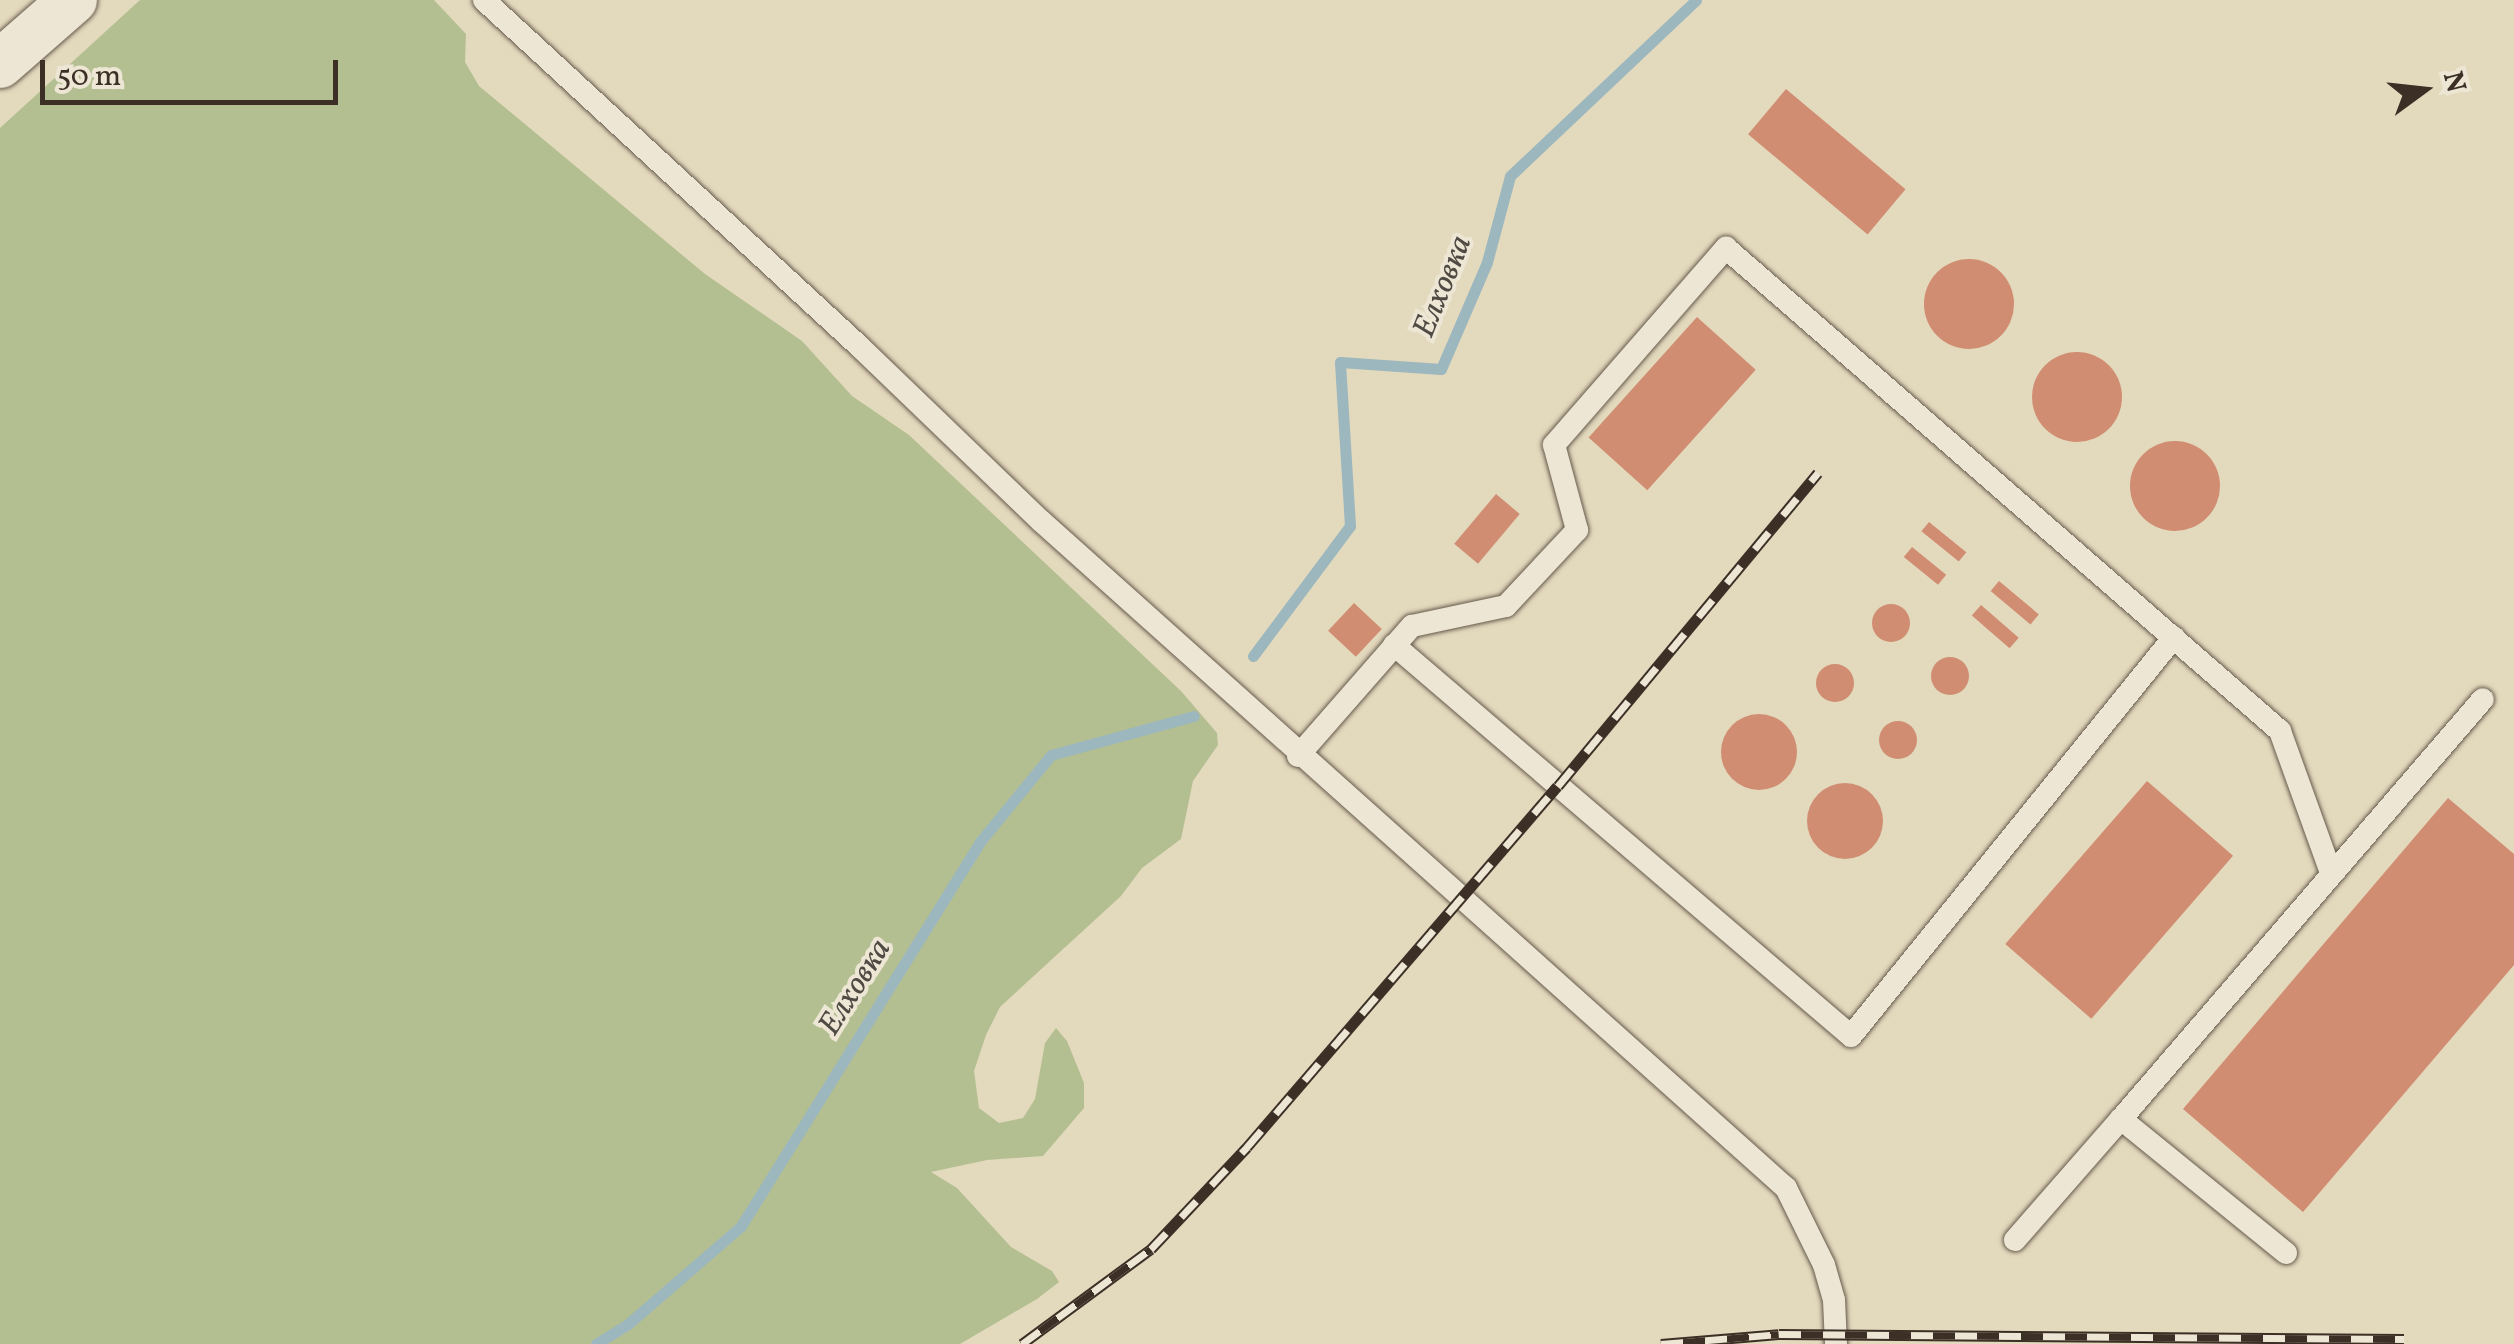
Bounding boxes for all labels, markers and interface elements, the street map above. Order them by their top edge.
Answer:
scale bar [45,40,342,102]
north arrow [2374,40,2474,140]
text: 50 m [57,56,121,98]
text: N [2432,67,2475,97]
water label: Елховка [1406,230,1482,344]
water label: Елховка [812,933,900,1043]

